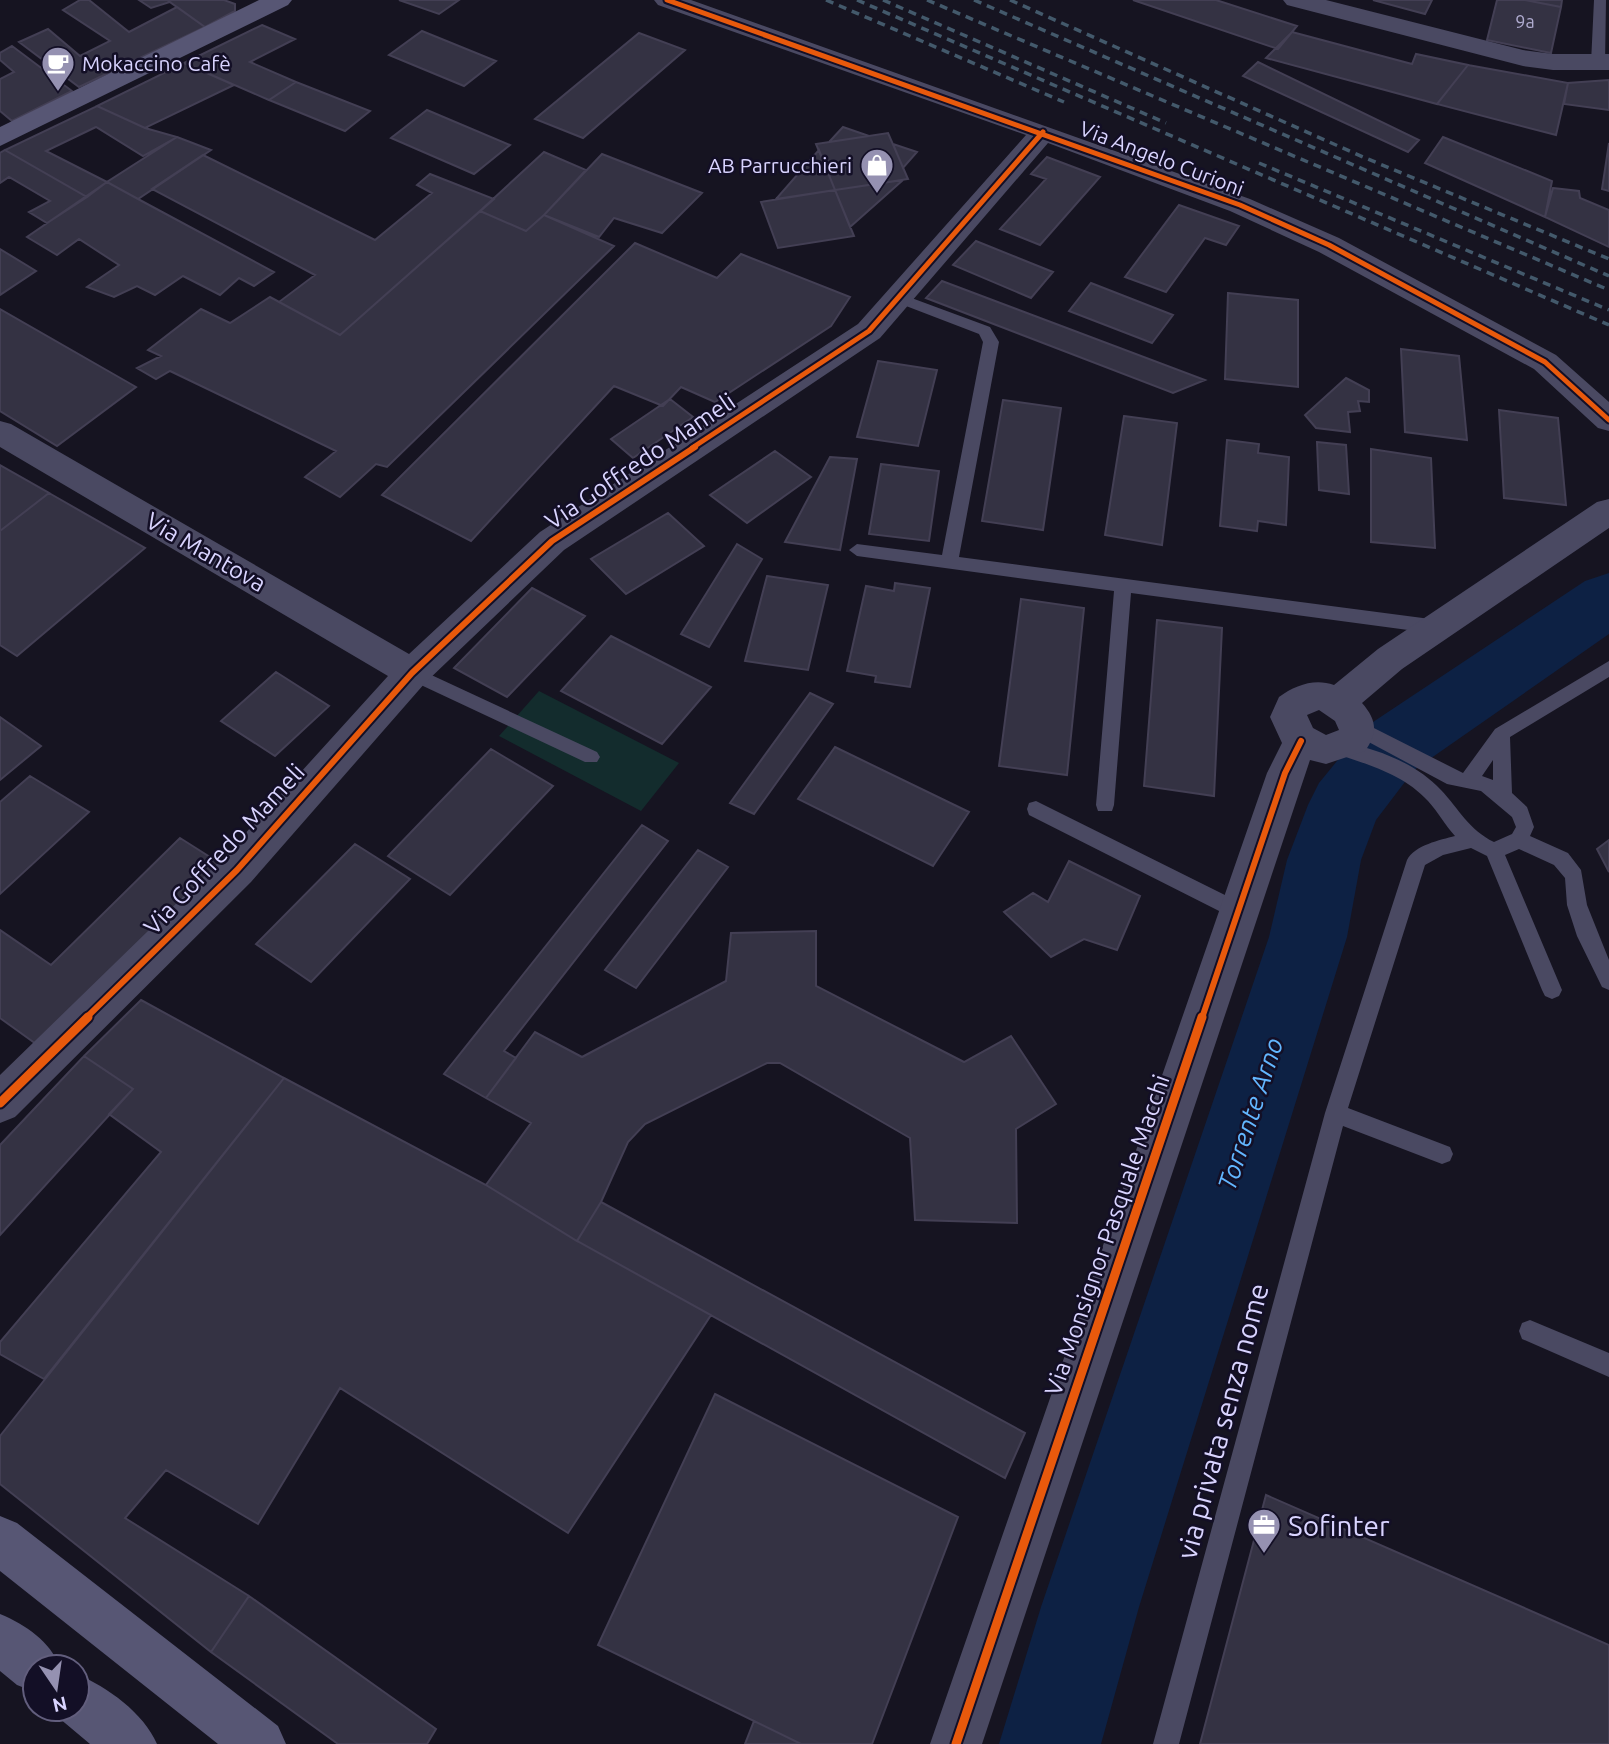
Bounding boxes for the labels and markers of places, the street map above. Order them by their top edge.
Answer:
cafe icon: Mokaccino Cafè [39,44,77,93]
place label: Mokaccino Cafè [82,51,231,75]
shop icon: AB Parrucchieri [858,146,896,195]
place label: AB Parrucchieri [708,153,852,177]
office icon: Sofinter [1245,1506,1283,1555]
place label: Sofinter [1288,1510,1390,1541]

